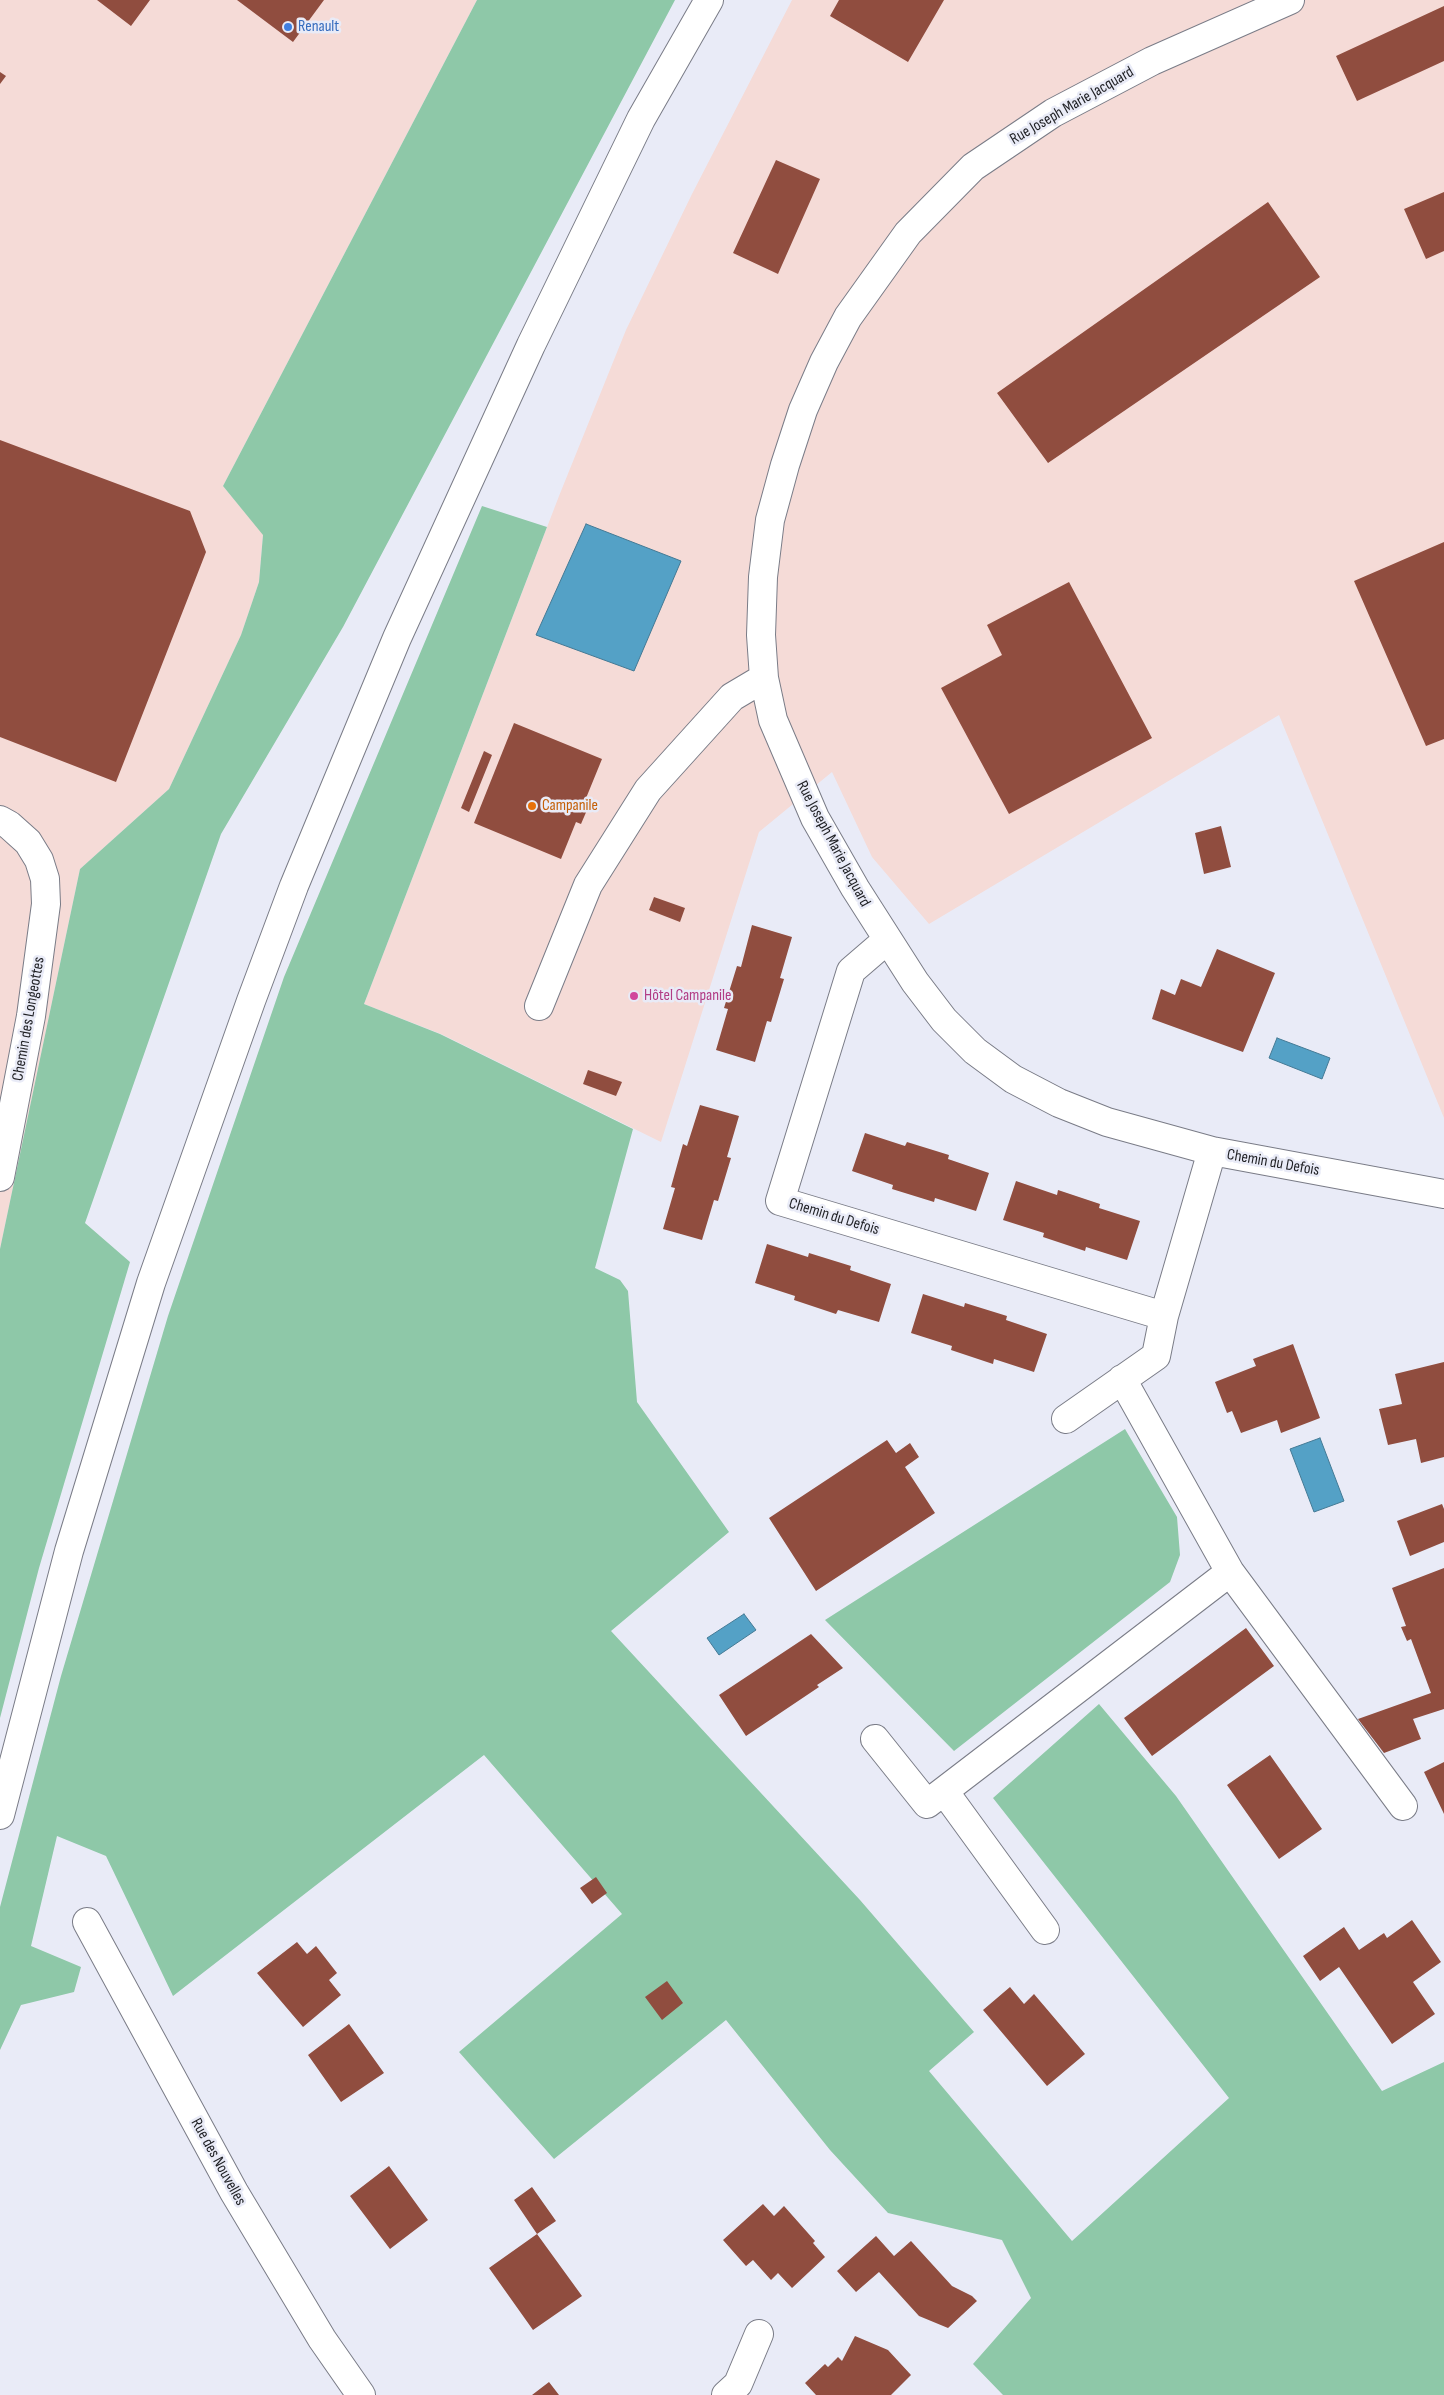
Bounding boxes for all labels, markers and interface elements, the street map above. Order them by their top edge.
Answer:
place label: Renault [298,17,339,37]
marker: Renault [282,21,294,33]
street label: Rue Joseph Marie Jacquard [1007,63,1137,149]
street label: Rue Joseph Marie Jacquard [792,778,874,910]
place label: Campanile [542,796,598,816]
marker: Campanile [526,800,538,812]
street label: Chemin des Longeottes [9,956,49,1082]
place label: Hôtel Campanile [644,986,731,1006]
marker: Hôtel Campanile [628,990,640,1002]
street label: Chemin du Defois [1225,1145,1321,1181]
street label: Chemin du Defois [786,1194,882,1240]
street label: Rue des Nouvelles [186,2115,250,2209]

